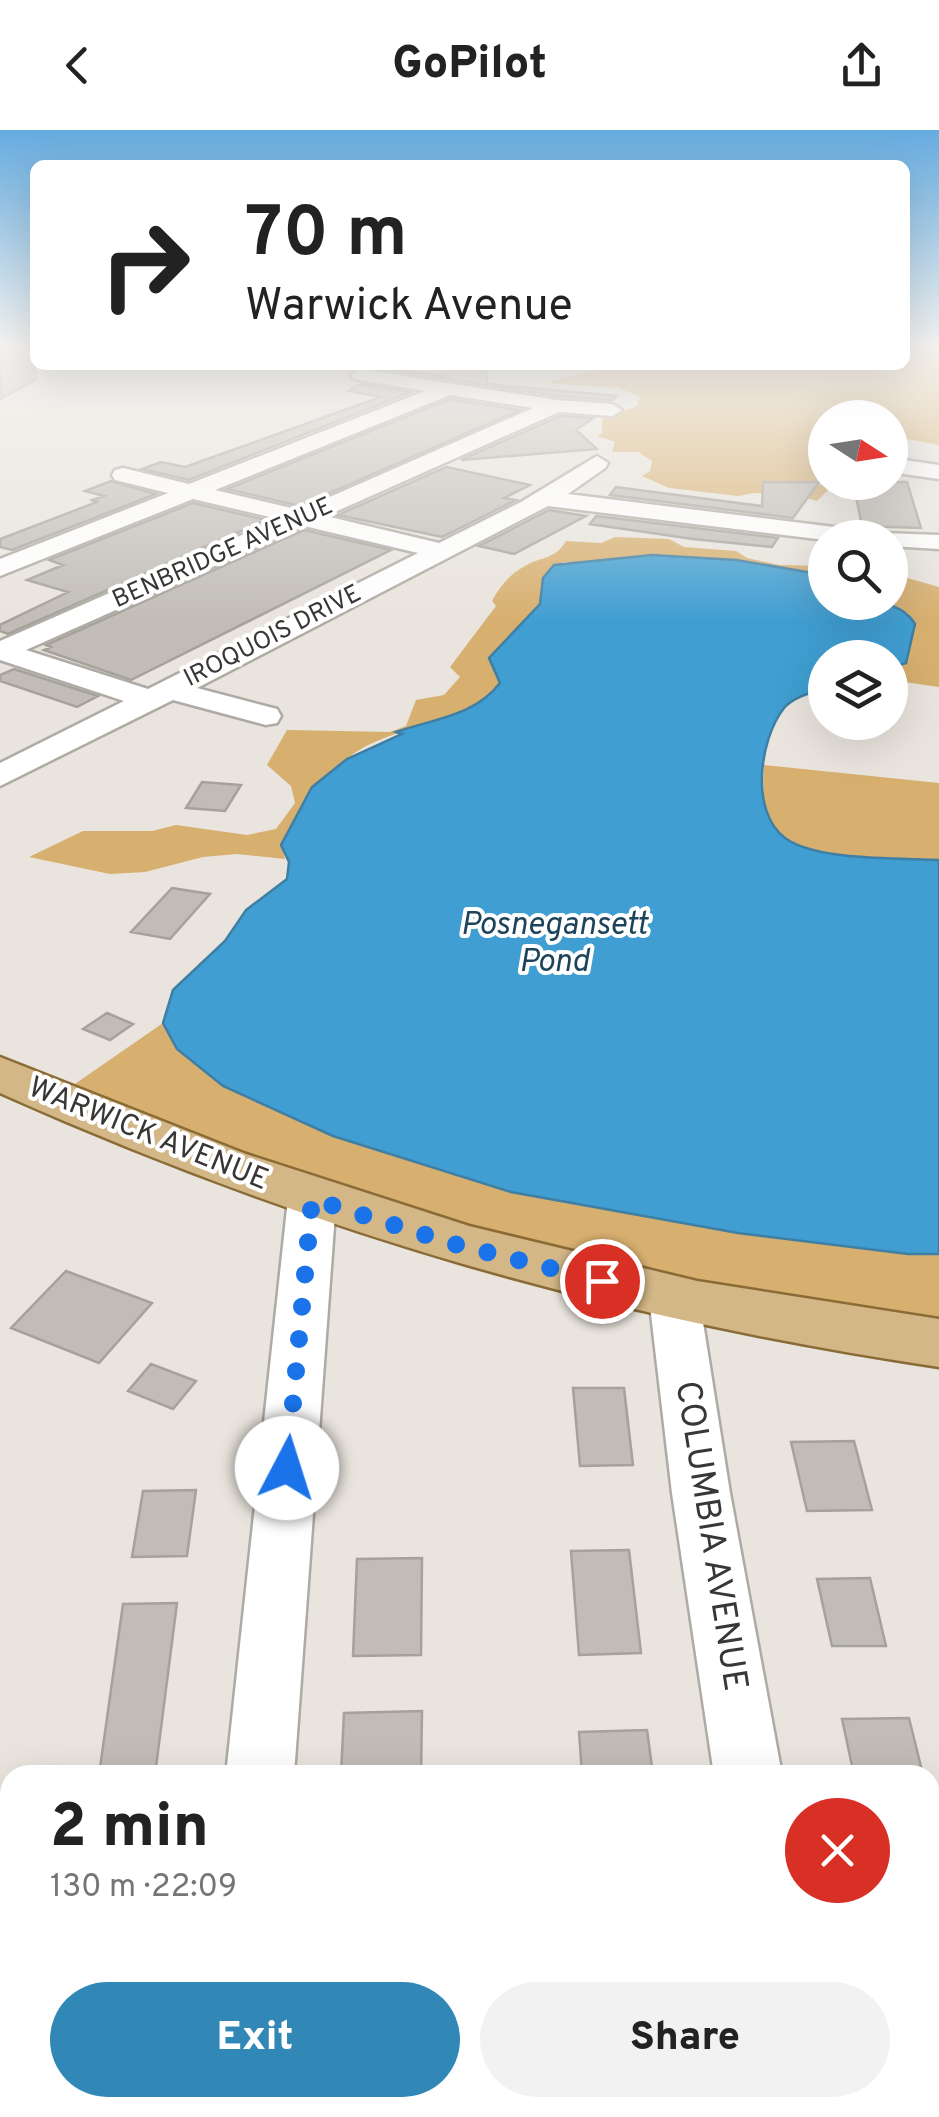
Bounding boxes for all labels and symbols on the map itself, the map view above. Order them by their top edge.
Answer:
north arrow [808,400,908,500]
street label: BENBRIDGE AVENUE [108,491,338,617]
street label: IROQUOIS DRIVE [179,579,367,695]
water label: Posnegansett Pond [460,906,649,983]
street label: WARWICK AVENUE [23,1070,273,1200]
pin [560,1239,645,1324]
street label: COLUMBIA AVENUE [664,1378,756,1694]
position arrow [235,1416,339,1520]

